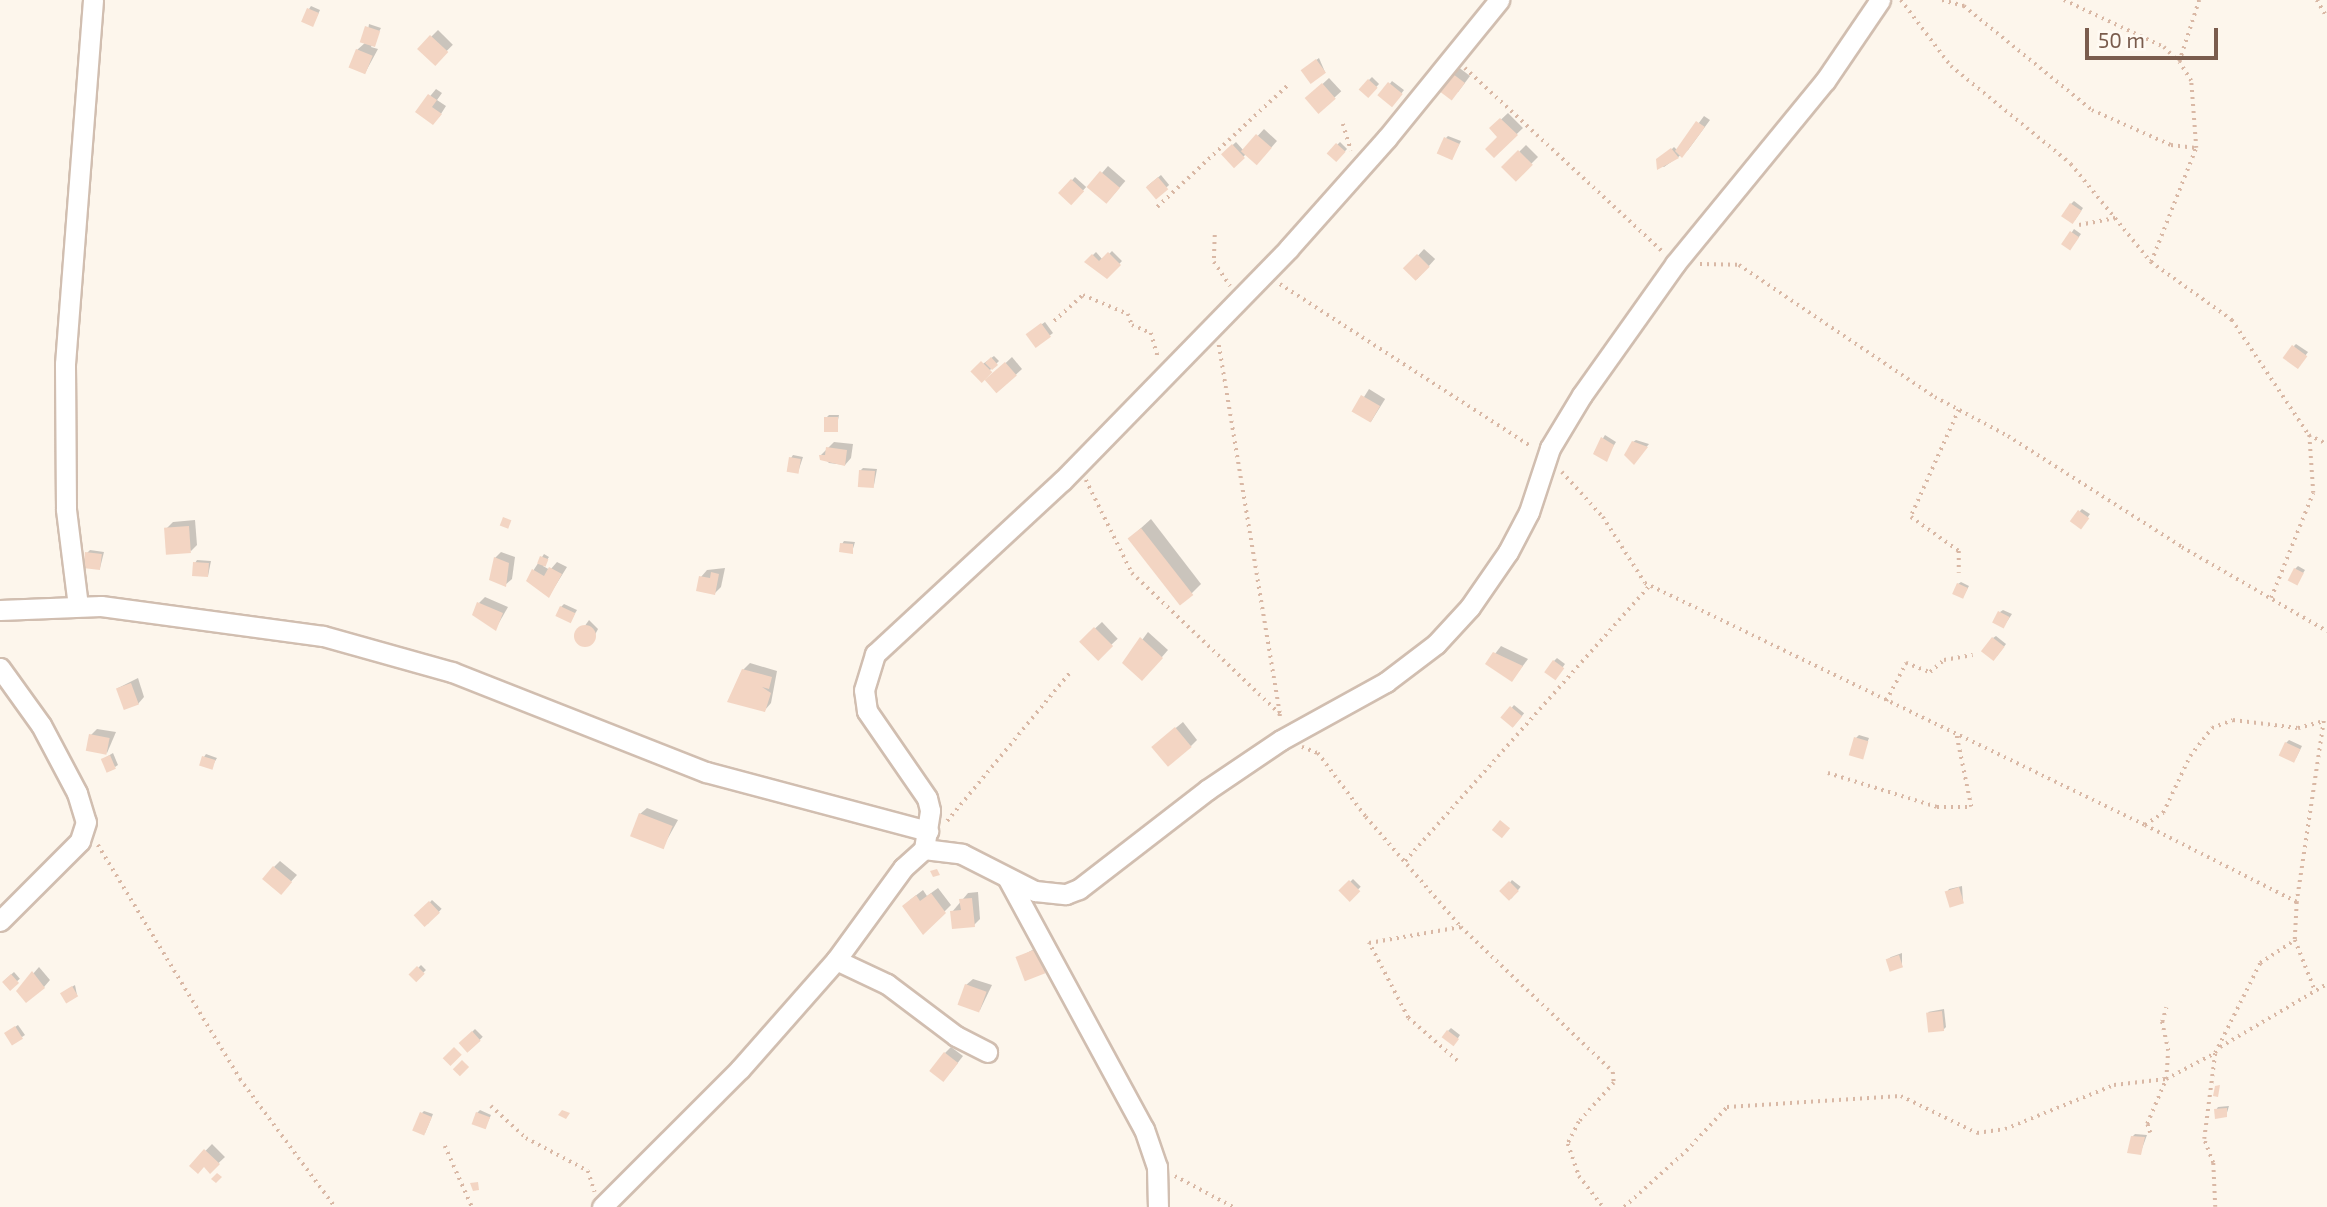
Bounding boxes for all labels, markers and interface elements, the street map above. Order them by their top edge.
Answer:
scale bar [2089,14,2222,58]
text: 50 m [2098,27,2145,52]

